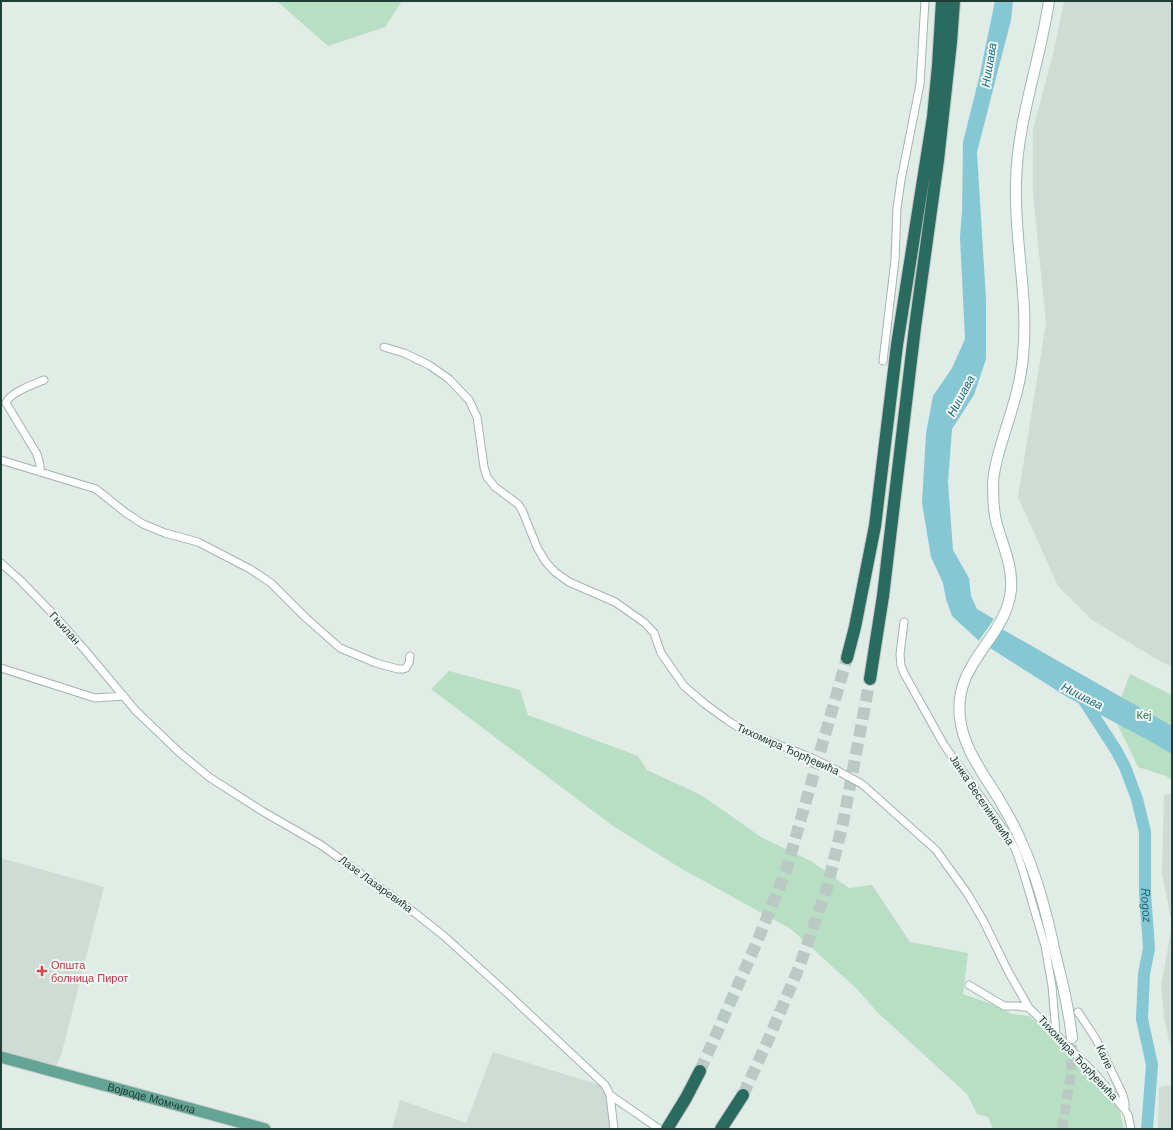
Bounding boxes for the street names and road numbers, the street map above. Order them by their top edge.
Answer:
street label: Гњилан [47,609,83,647]
street label: Тихомира Ђорђевића [735,721,842,777]
street label: Јанка Веселиновића [947,753,1017,848]
street label: Лазе Лазаревића [337,853,416,915]
street label: Тихомира Ђорђевића [1036,1013,1121,1103]
street label: Кале [1094,1043,1116,1071]
street label: Војводе Момчила [106,1080,198,1116]

